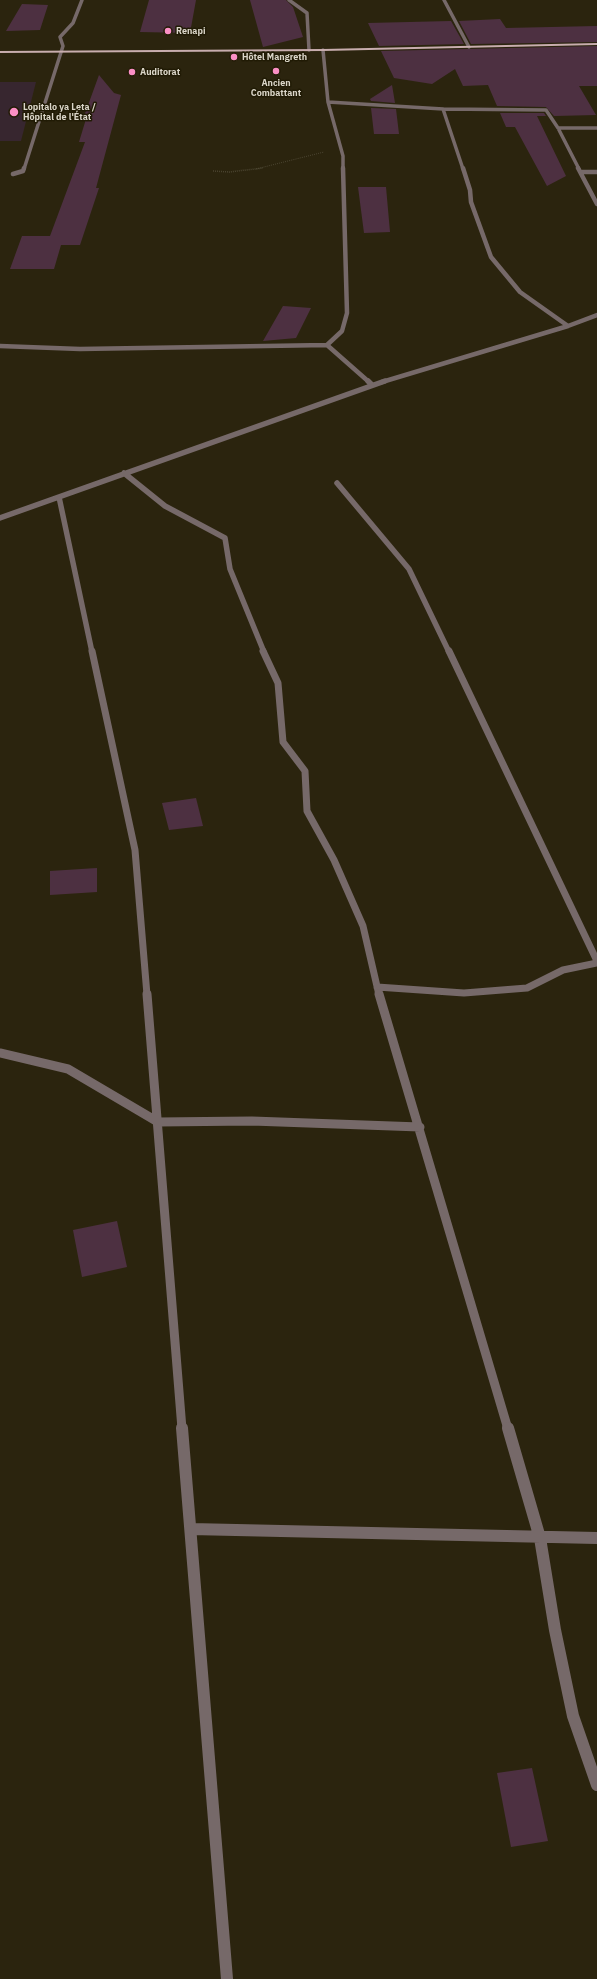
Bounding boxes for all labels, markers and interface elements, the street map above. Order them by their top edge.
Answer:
marker: Renapi [163,26,173,36]
place label: Renapi [176,26,206,36]
marker: Hôtel Mangreth [229,52,239,62]
place label: Hôtel Mangreth [242,52,307,62]
marker: Ancien Combattant [271,66,281,76]
marker: Auditorat [127,67,137,77]
place label: Auditorat [140,67,180,77]
place label: Ancien Combattant [251,78,301,99]
place label: Lopitalo ya Leta / Hôpital de l'État [23,102,96,123]
marker: Lopitalo ya Leta / Hôpital de l'État [8,106,20,118]

